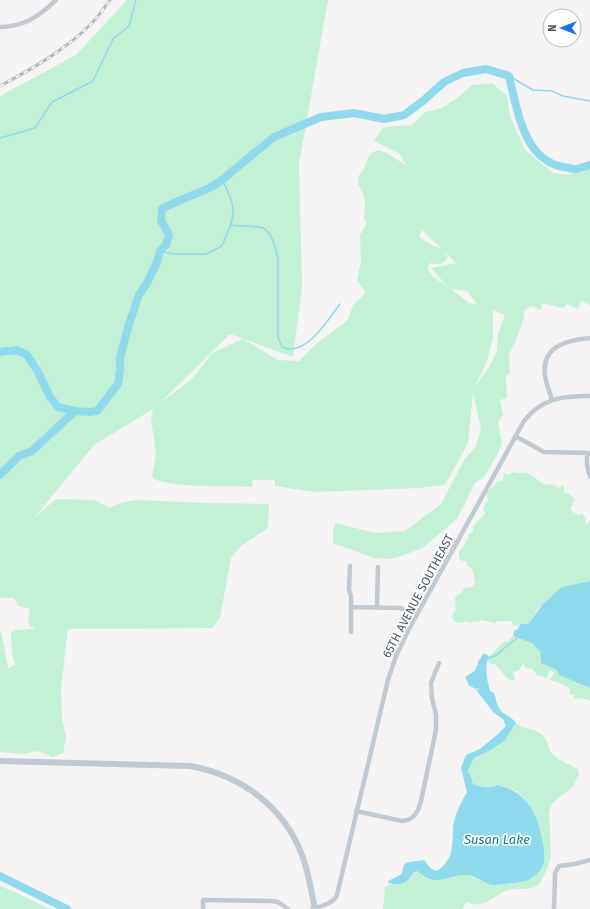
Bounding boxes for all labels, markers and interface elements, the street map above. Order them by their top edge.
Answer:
north arrow [542,8,582,48]
text: N [546,24,559,32]
street label: 65TH AVENUE SOUTHEAST [379,531,457,660]
water label: Susan Lake [463,832,530,847]

